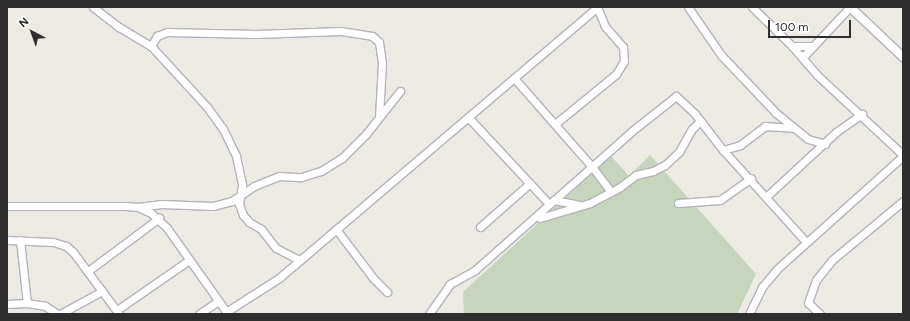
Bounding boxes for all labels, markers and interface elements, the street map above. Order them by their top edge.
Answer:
north arrow [12,12,52,52]
scale bar [770,12,853,38]
text: N [16,15,31,30]
text: 100 m [775,20,809,34]

